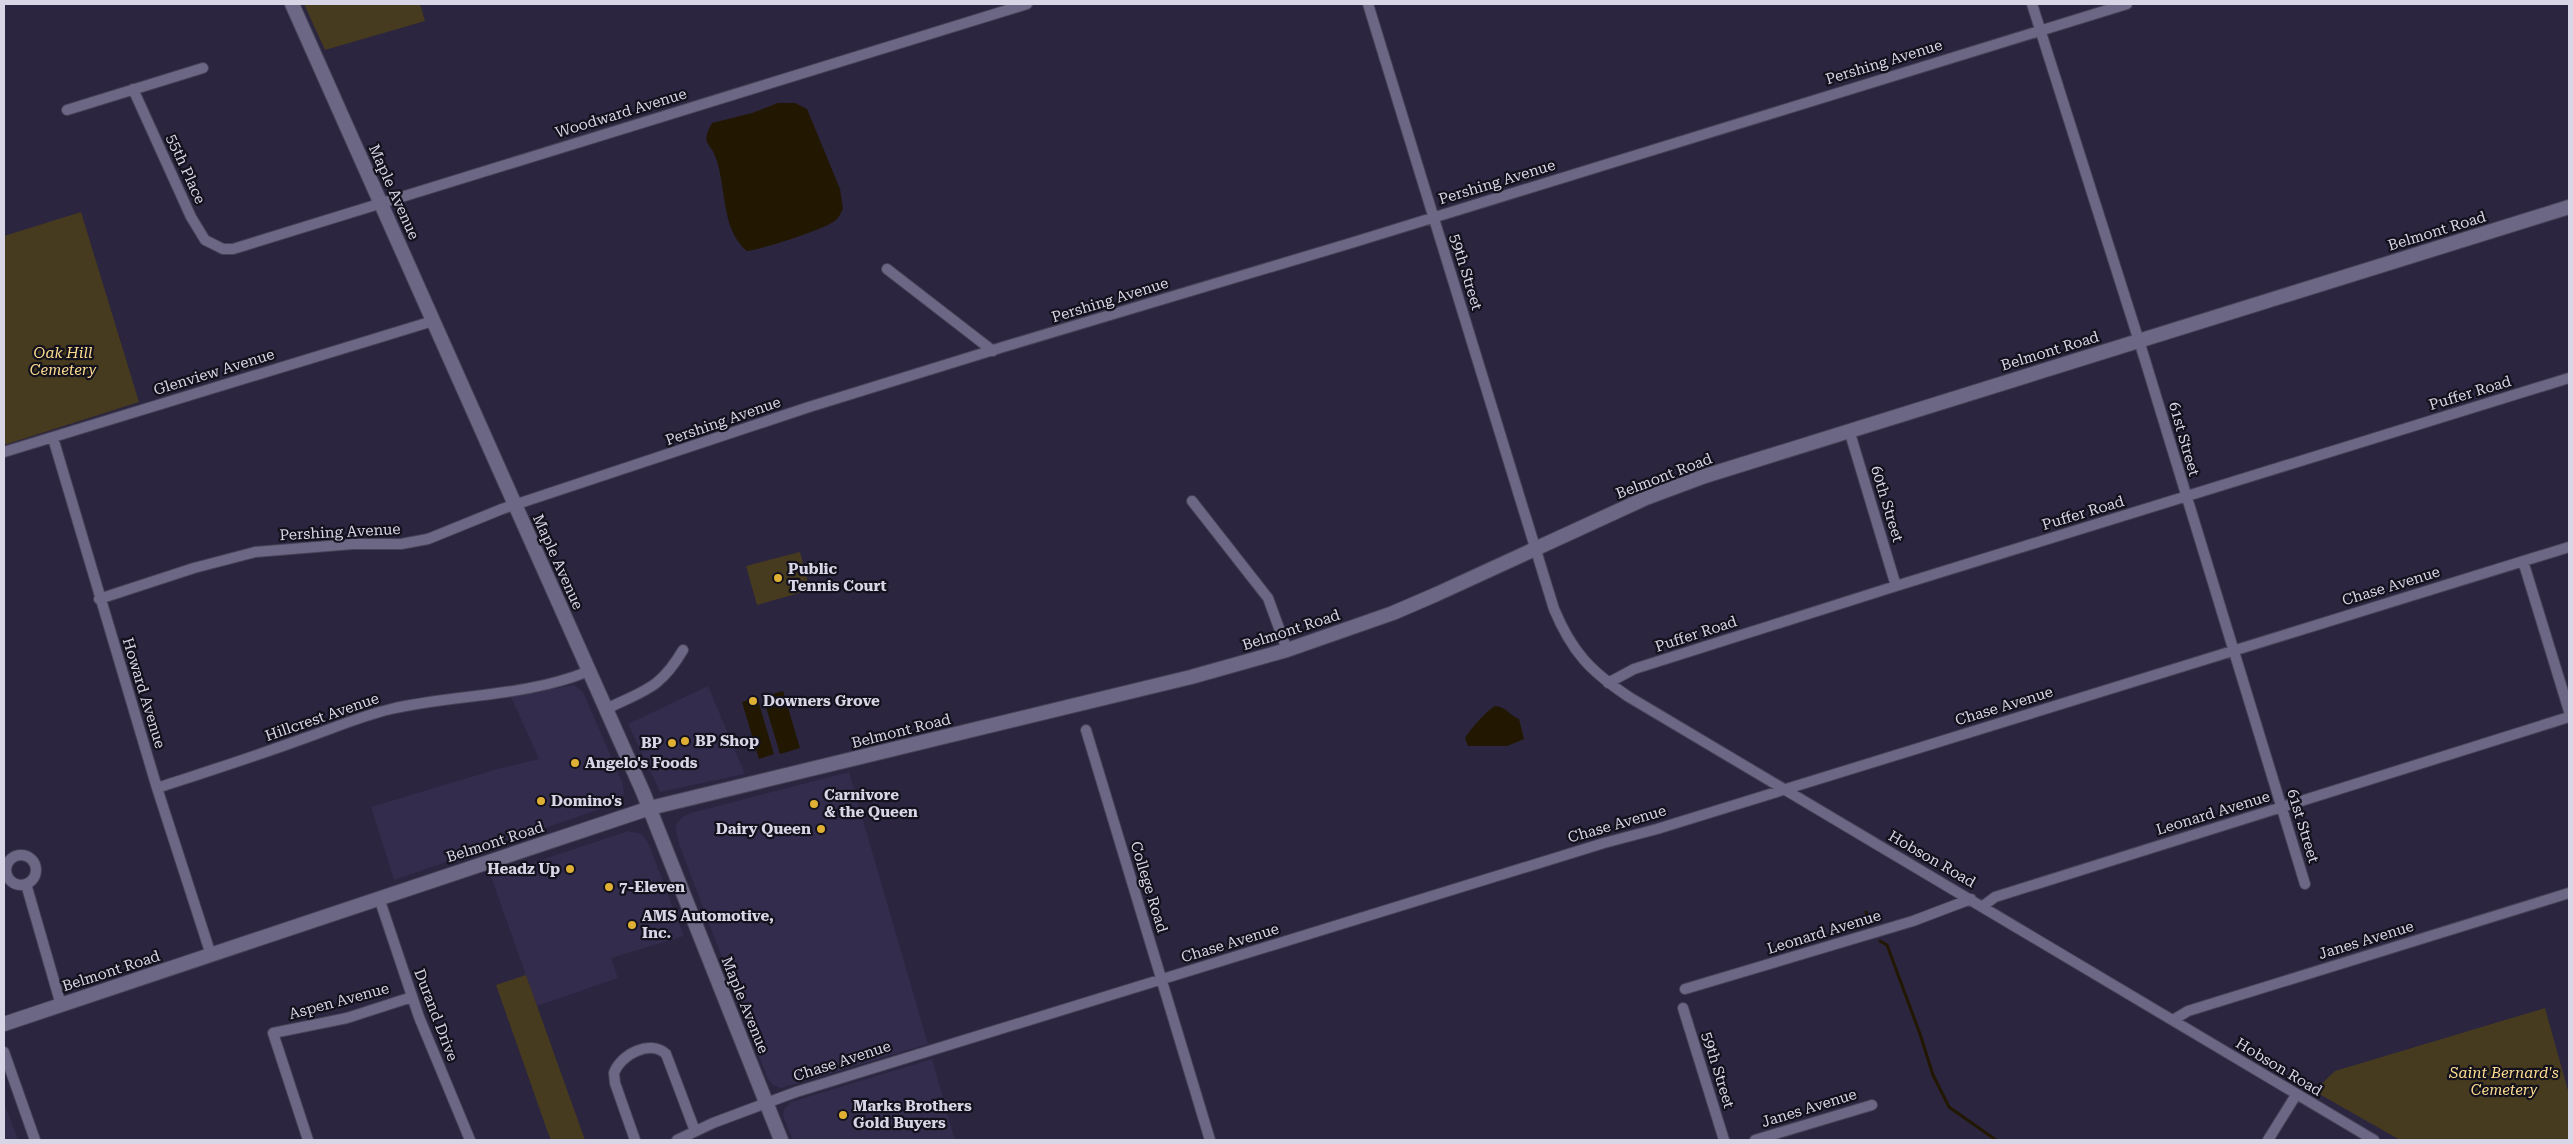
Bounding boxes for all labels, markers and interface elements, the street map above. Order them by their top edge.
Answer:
street label: Pershing Avenue [1823,36,1945,88]
street label: Woodward Avenue [553,84,689,142]
street label: 55th Place [163,131,209,207]
street label: Maple Avenue [365,142,423,242]
street label: Pershing Avenue [1436,156,1558,208]
street label: Belmont Road [2386,207,2489,254]
street label: 59th Street [1446,232,1486,313]
street label: Pershing Avenue [1049,274,1171,326]
street label: Belmont Road [1999,327,2102,374]
park label: Oak Hill Cemetery [30,344,96,379]
street label: Glenview Avenue [151,345,277,399]
street label: Puffer Road [2427,372,2514,414]
street label: Pershing Avenue [663,393,783,449]
street label: 61st Street [2165,400,2203,479]
street label: Belmont Road [1613,449,1715,503]
street label: 60th Street [1867,464,1907,545]
street label: Puffer Road [2040,492,2127,534]
street label: Maple Avenue [529,512,587,612]
street label: Pershing Avenue [279,520,401,544]
place label: Public Tennis Court [788,560,887,595]
street label: Chase Avenue [2340,563,2442,609]
marker: Public Tennis Court [772,572,784,584]
street label: Belmont Road [1240,606,1342,654]
street label: Puffer Road [1653,612,1740,656]
street label: Howard Avenue [119,635,169,751]
street label: Chase Avenue [1953,683,2055,729]
street label: Hillcrest Avenue [263,689,381,745]
place label: Downers Grove [763,692,880,710]
marker: Downers Grove [747,695,759,707]
street label: Belmont Road [850,710,953,752]
place label: BP Shop [695,732,759,750]
place label: BP [641,734,663,752]
marker: BP Shop [679,735,691,747]
marker: BP [666,737,678,749]
place label: Angelo's Foods [585,754,698,772]
marker: Angelo's Foods [569,757,581,769]
place label: Carnivore & the Queen [824,786,918,821]
street label: Leonard Avenue [2154,787,2272,839]
street label: 61st Street [2283,787,2323,866]
place label: Domino's [551,792,622,810]
marker: Domino's [535,795,547,807]
marker: Carnivore & the Queen [808,798,820,810]
street label: Chase Avenue [1566,801,1668,847]
street label: Belmont Road [444,818,546,866]
place label: Dairy Queen [716,820,811,838]
marker: Dairy Queen [815,823,827,835]
street label: Hobson Road [1885,827,1979,891]
street label: College Road [1127,839,1172,935]
place label: Headz Up [487,860,560,878]
marker: Headz Up [564,863,576,875]
place label: 7-Eleven [619,878,685,896]
marker: 7-Eleven [603,881,615,893]
street label: Leonard Avenue [1765,906,1883,958]
place label: AMS Automotive, Inc. [642,907,774,942]
street label: Janes Avenue [2316,917,2416,963]
marker: AMS Automotive, Inc. [626,919,638,931]
street label: Chase Avenue [1179,920,1281,966]
street label: Belmont Road [60,947,162,995]
street label: Maple Avenue [717,954,773,1056]
street label: Durand Drive [410,966,462,1064]
street label: Aspen Avenue [287,979,391,1023]
street label: 59th Street [1698,1030,1738,1111]
street label: Hobson Road [2232,1034,2326,1100]
street label: Chase Avenue [791,1037,893,1085]
park label: Saint Bernard's Cemetery [2448,1064,2559,1099]
street label: Janes Avenue [1759,1085,1859,1131]
place label: Marks Brothers Gold Buyers [853,1097,972,1132]
marker: Marks Brothers Gold Buyers [837,1109,849,1121]

